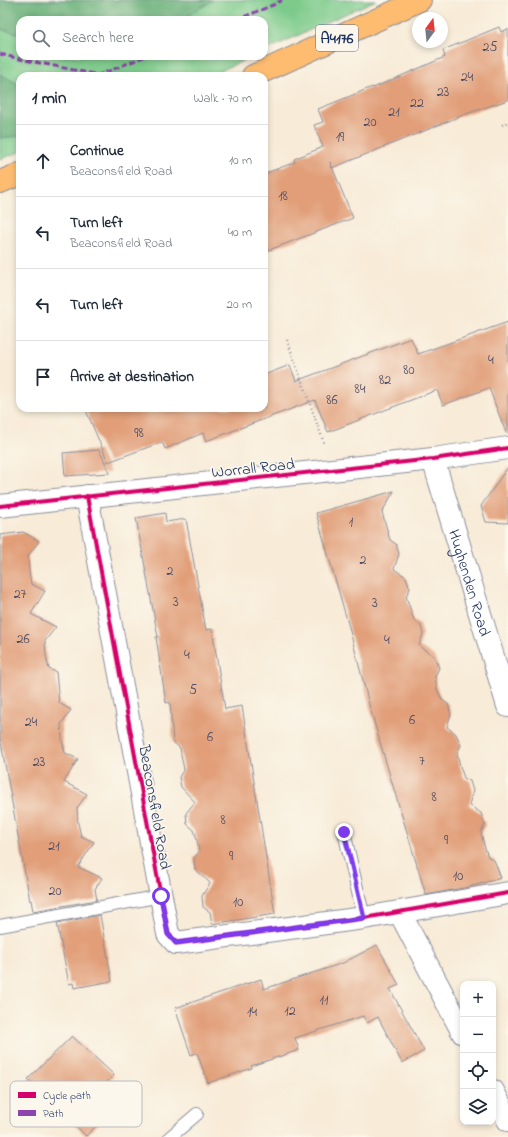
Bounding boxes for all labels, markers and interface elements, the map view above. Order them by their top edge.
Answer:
north arrow [412,12,448,48]
search box [16,16,268,60]
road number: A4176 [316,25,358,51]
icon: search [30,27,52,49]
text: Search here [62,27,134,49]
house number: 25 [483,37,497,58]
house number: 24 [461,67,474,88]
house number: 23 [437,82,450,103]
text: 1 min [32,86,66,111]
text: Walk · 70 m [193,89,252,108]
house number: 22 [410,93,424,114]
house number: 21 [388,102,400,123]
house number: 20 [363,112,377,133]
house number: 19 [336,127,345,148]
text: Continue [70,140,124,162]
icon: ahead [32,150,54,172]
text: 10 m [229,151,252,170]
text: Beaconsfield Road [70,162,172,181]
house number: 18 [278,186,288,207]
text: Turn left [70,212,123,234]
icon: left [32,222,54,244]
text: 40 m [228,223,252,242]
text: Beaconsfield Road [70,234,172,253]
icon: left [32,294,54,316]
text: Turn left [70,294,123,316]
text: 20 m [227,295,252,314]
house number: 4 [488,350,494,371]
house number: 80 [403,360,415,381]
icon: arrive [32,366,54,388]
text: Arrive at destination [70,366,194,388]
house number: 82 [379,370,391,391]
house number: 84 [354,379,366,400]
house number: 86 [326,390,338,411]
house number: 98 [134,423,144,444]
street label: Worrall Road [210,453,296,485]
house number: 1 [349,512,354,533]
street label: Hughenden Road [441,527,496,639]
house number: 2 [360,550,367,571]
house number: 2 [167,561,174,582]
house number: 27 [14,584,27,605]
house number: 3 [173,592,179,613]
house number: 3 [372,593,378,614]
house number: 26 [16,629,30,650]
house number: 4 [384,630,390,651]
house number: 4 [184,645,190,666]
house number: 5 [189,680,197,701]
house number: 6 [409,710,415,731]
house number: 24 [25,712,38,733]
house number: 6 [207,727,213,748]
street label: Beaconsfield Road [131,742,177,871]
house number: 7 [419,751,425,772]
house number: 23 [33,752,46,773]
house number: 8 [431,787,437,808]
house number: 8 [220,810,226,831]
route end [335,823,353,841]
house number: 9 [444,830,449,851]
house number: 21 [48,836,60,857]
house number: 9 [229,846,234,867]
house number: 10 [453,866,463,887]
house number: 20 [48,881,62,902]
route start [152,887,170,905]
house number: 10 [233,892,243,913]
map controls [460,981,496,1125]
button: + [460,981,496,1017]
house number: 11 [320,990,329,1011]
house number: 12 [284,1001,296,1022]
house number: 14 [247,1002,257,1023]
button: − [460,1017,496,1053]
button: locate [460,1053,496,1089]
legend [10,1081,142,1127]
text: Cycle path [43,1088,91,1105]
button: layers [460,1089,496,1125]
text: Path [43,1106,64,1122]

